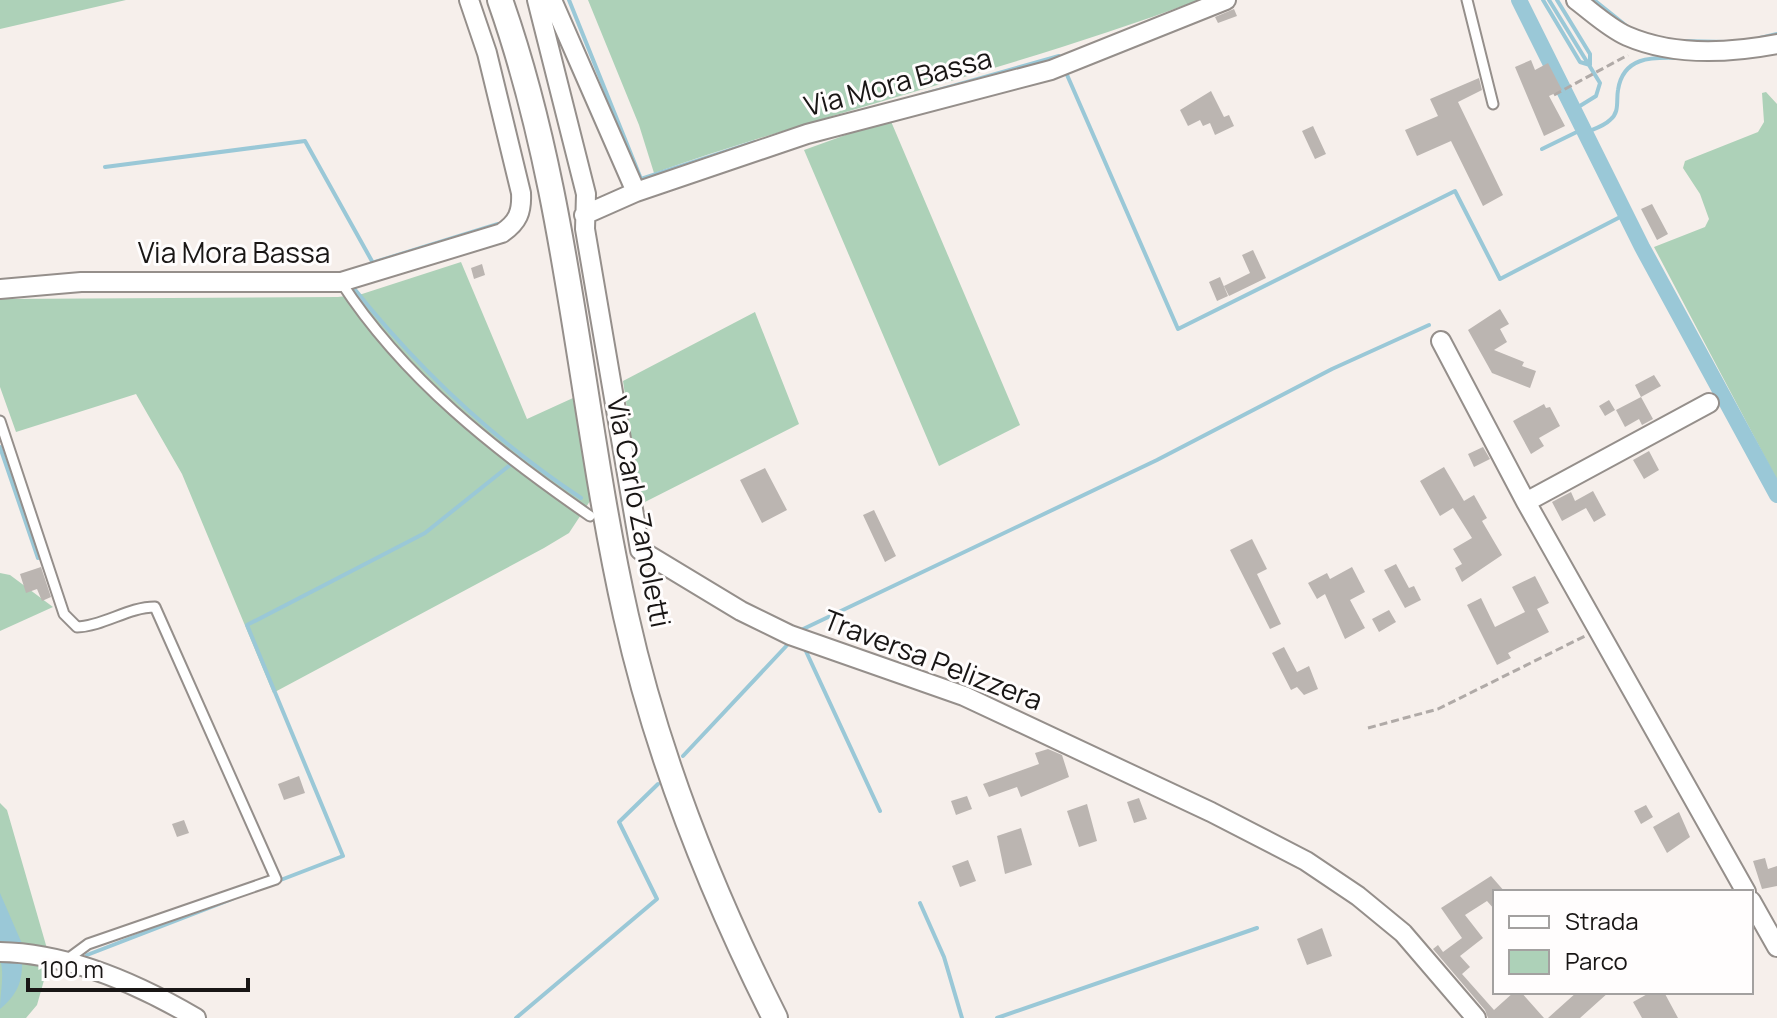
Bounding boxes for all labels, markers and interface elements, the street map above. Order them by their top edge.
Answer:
street label: Via Mora Bassa [800,38,996,124]
street label: Via Mora Bassa [138,233,330,271]
street label: Via Carlo Zanoletti [599,393,681,631]
street label: Traversa Pelizzera [818,600,1048,718]
legend [1493,890,1753,994]
text: Strada [1565,904,1638,937]
scale bar [28,942,248,992]
text: Parco [1565,944,1628,977]
text: 100 m [40,952,104,985]

